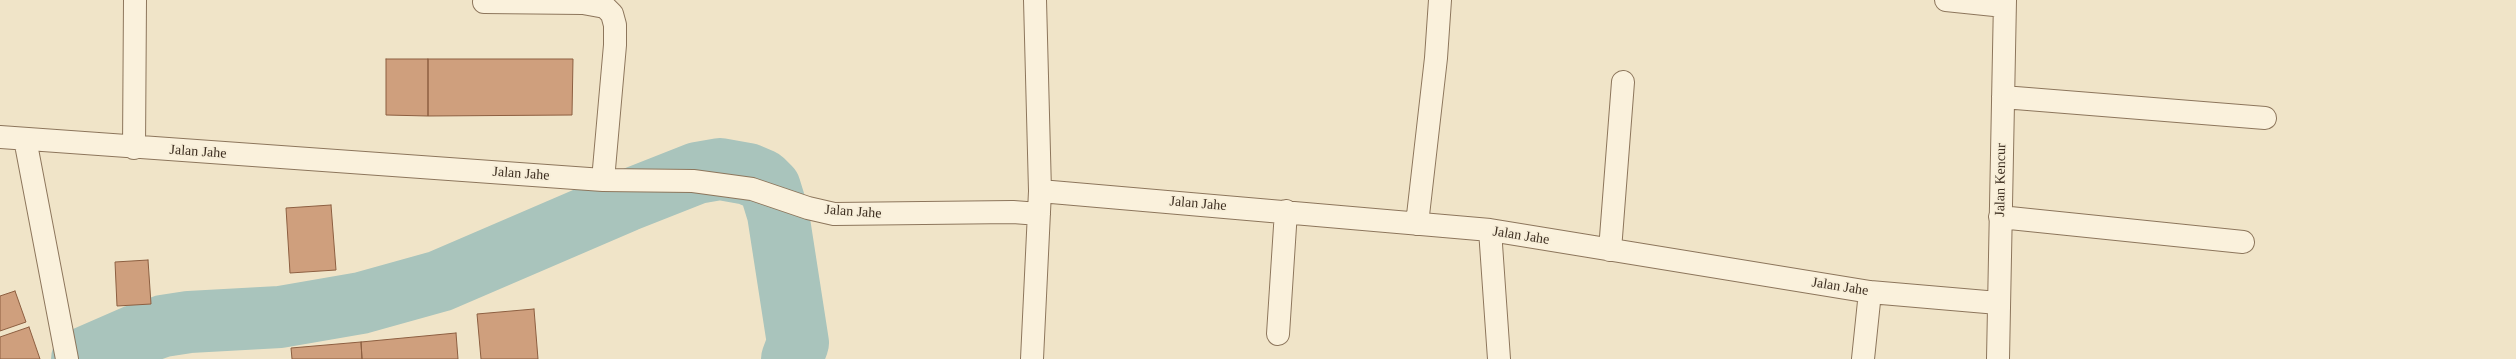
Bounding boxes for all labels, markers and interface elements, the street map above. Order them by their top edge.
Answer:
street label: Jalan Jahe [169,142,227,162]
street label: Jalan Kencur [1992,143,2010,217]
street label: Jalan Jahe [492,164,550,184]
street label: Jalan Jahe [1169,193,1227,215]
street label: Jalan Jahe [824,202,882,222]
street label: Jalan Jahe [1491,223,1551,249]
street label: Jalan Jahe [1810,274,1870,300]

